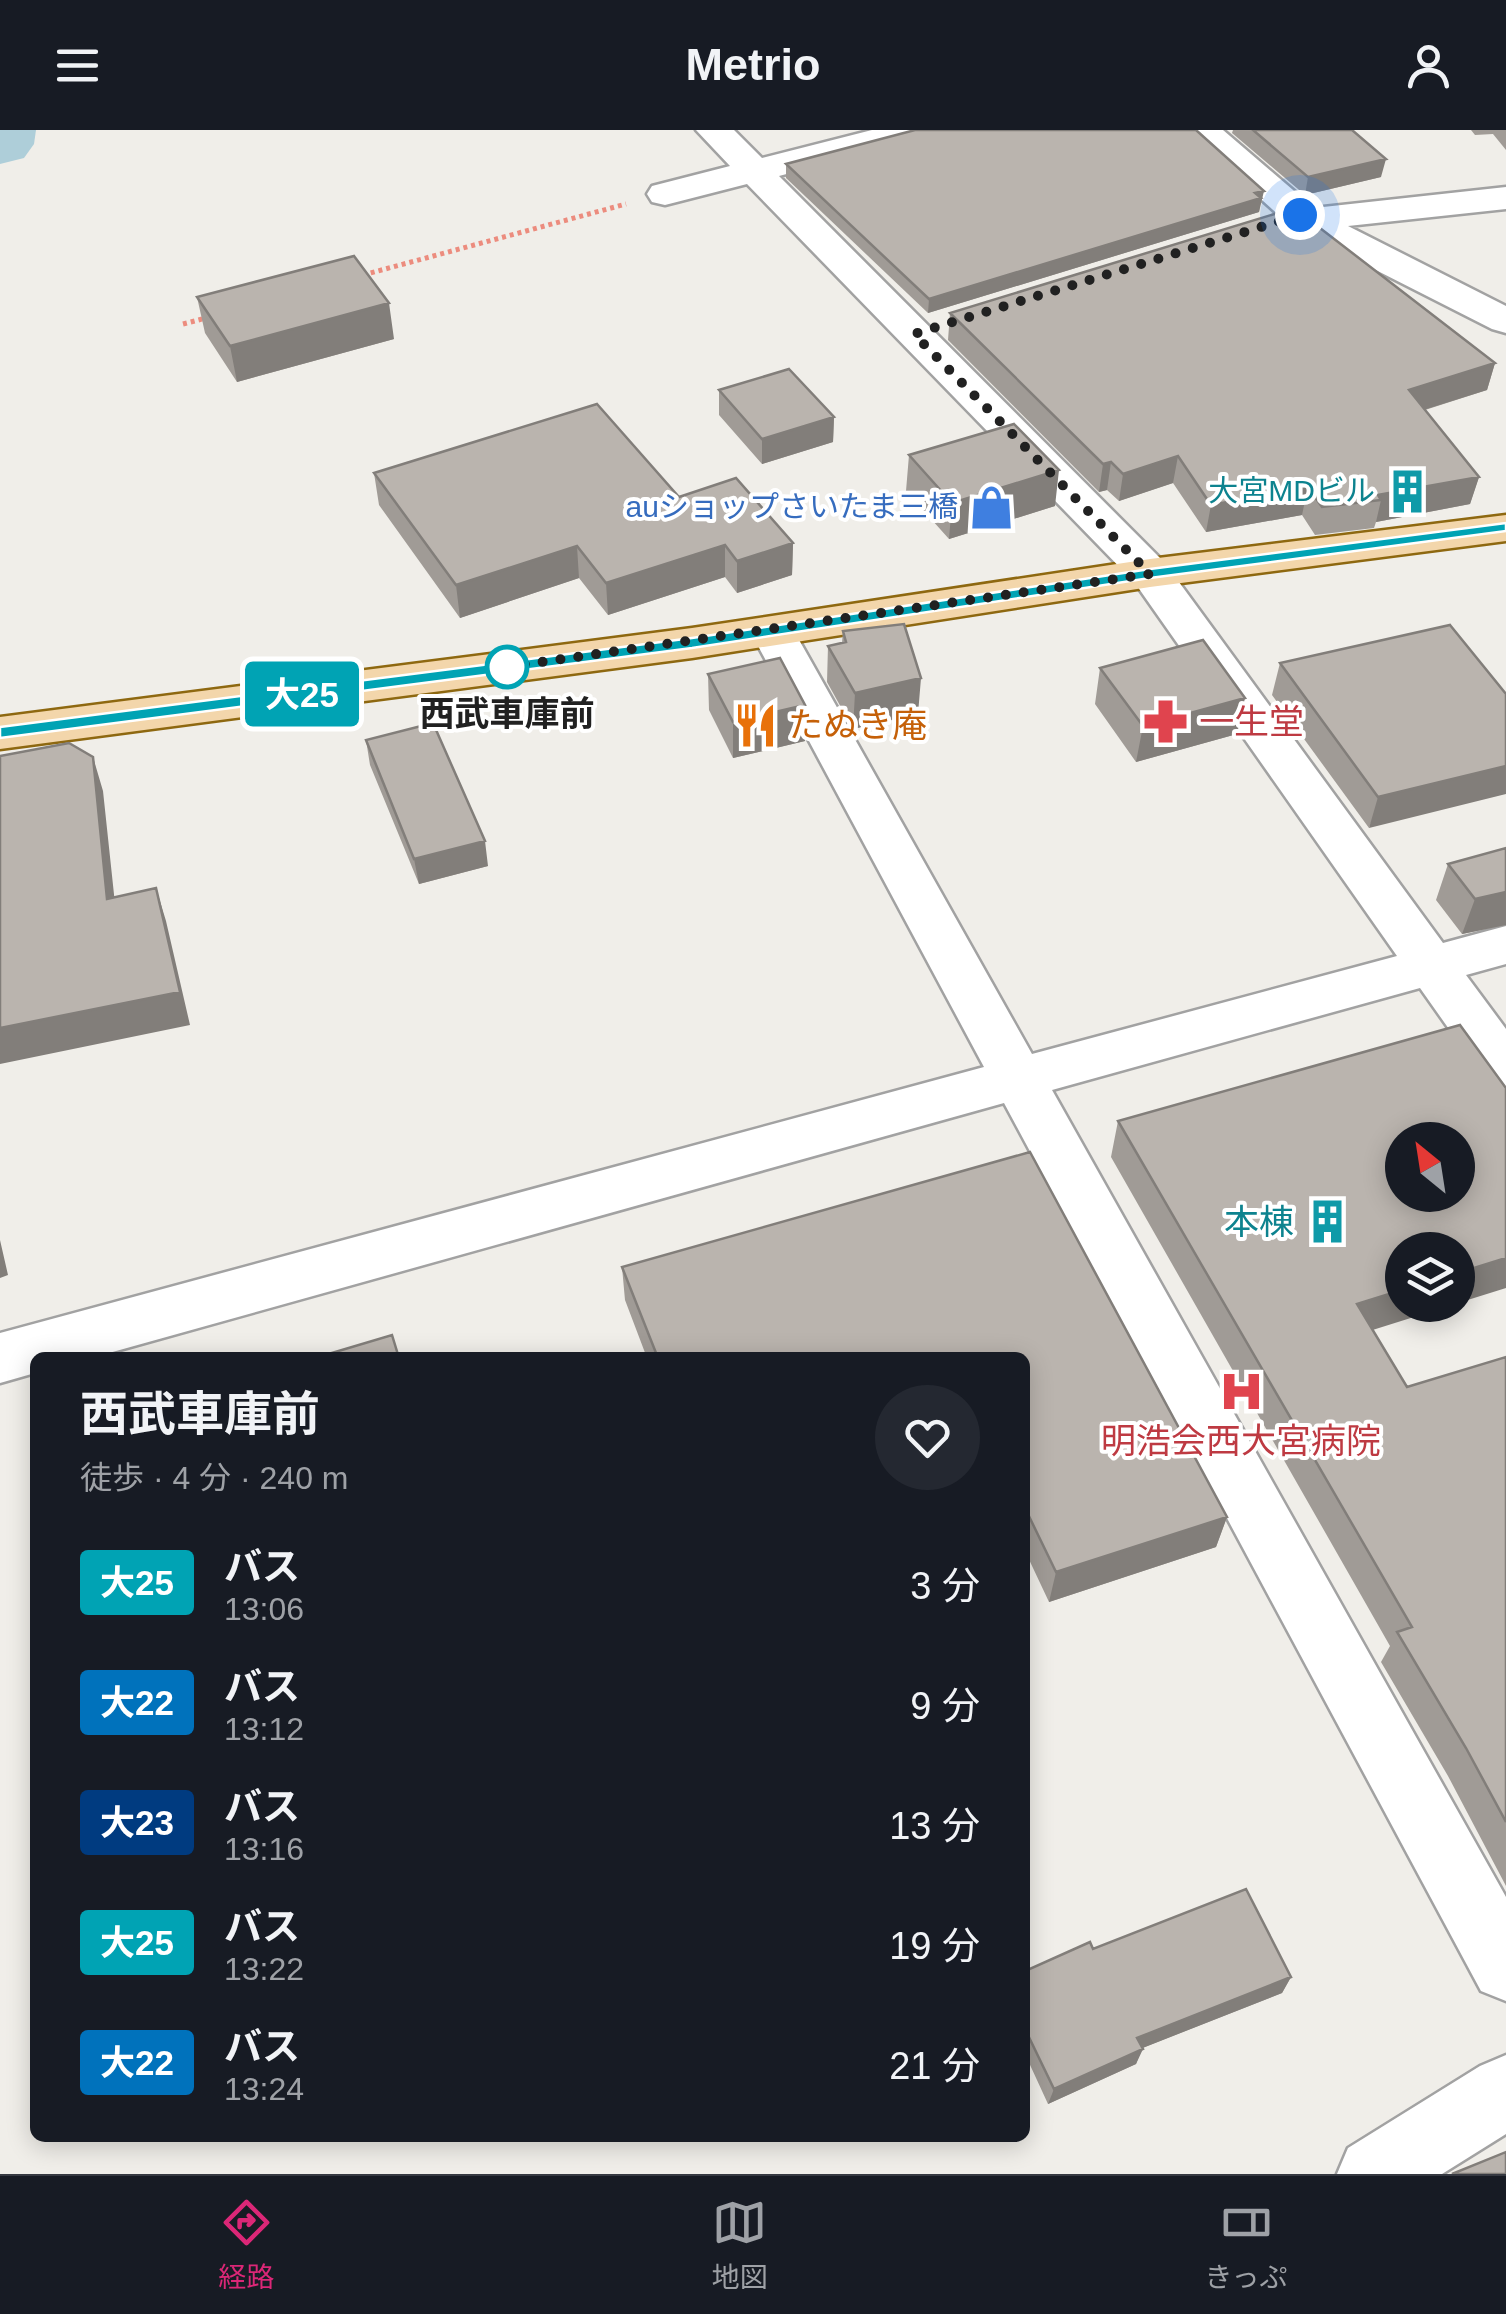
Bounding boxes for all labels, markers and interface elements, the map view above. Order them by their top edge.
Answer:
icon: menu [50,38,105,93]
icon: person [1401,38,1456,93]
text: Metrio [686,39,821,90]
your location [1275,190,1325,240]
building icon: 大宮MDビル [1384,467,1432,515]
place label: 大宮MDビル [1208,474,1375,507]
shop icon: auショップさいたま三橋 [967,483,1015,531]
place label: auショップさいたま三橋 [626,490,958,523]
marker: 西武車庫前 [486,646,528,688]
line badge: 大25 [244,662,360,726]
text: 大25 [265,675,339,714]
place label: 西武車庫前 [419,694,595,733]
pharmacy icon: 一生堂 [1142,698,1190,746]
restaurant icon: たぬき庵 [731,701,779,749]
place label: 一生堂 [1199,702,1304,741]
place label: たぬき庵 [788,705,927,744]
north arrow [1385,1122,1475,1212]
map controls [1385,1122,1475,1322]
building icon: 本棟 [1303,1198,1351,1246]
place label: 本棟 [1224,1202,1294,1241]
button: layers [1385,1232,1475,1322]
hospital icon: 明浩会西大宮病院 [1217,1367,1265,1415]
button: heart [875,1385,980,1490]
text: 西武車庫前 [80,1388,320,1441]
place label: 明浩会西大宮病院 [1101,1421,1381,1460]
text: 徒歩 · 4 分 · 240 m [80,1460,349,1496]
text: バス [224,1546,300,1588]
text: 大25 [100,1563,174,1602]
text: 3 分 [910,1565,980,1607]
text: 13:06 [224,1591,304,1627]
text: バス [224,1666,300,1708]
text: 大22 [100,1683,174,1722]
text: 9 分 [910,1685,980,1727]
text: 13:12 [224,1711,304,1747]
text: バス [224,1786,300,1828]
text: 大23 [100,1803,174,1842]
text: 13 分 [889,1805,980,1847]
text: 13:16 [224,1831,304,1867]
text: バス [224,1906,300,1948]
text: 大25 [100,1923,174,1962]
text: 19 分 [889,1925,980,1967]
text: 13:22 [224,1951,304,1987]
text: バス [224,2026,300,2068]
text: 大22 [100,2043,174,2082]
text: 21 分 [889,2045,980,2087]
text: 13:24 [224,2071,304,2107]
tab: 経路 [219,2195,275,2295]
tab: 地図 [712,2195,768,2295]
tab: きっぷ [1205,2195,1287,2295]

